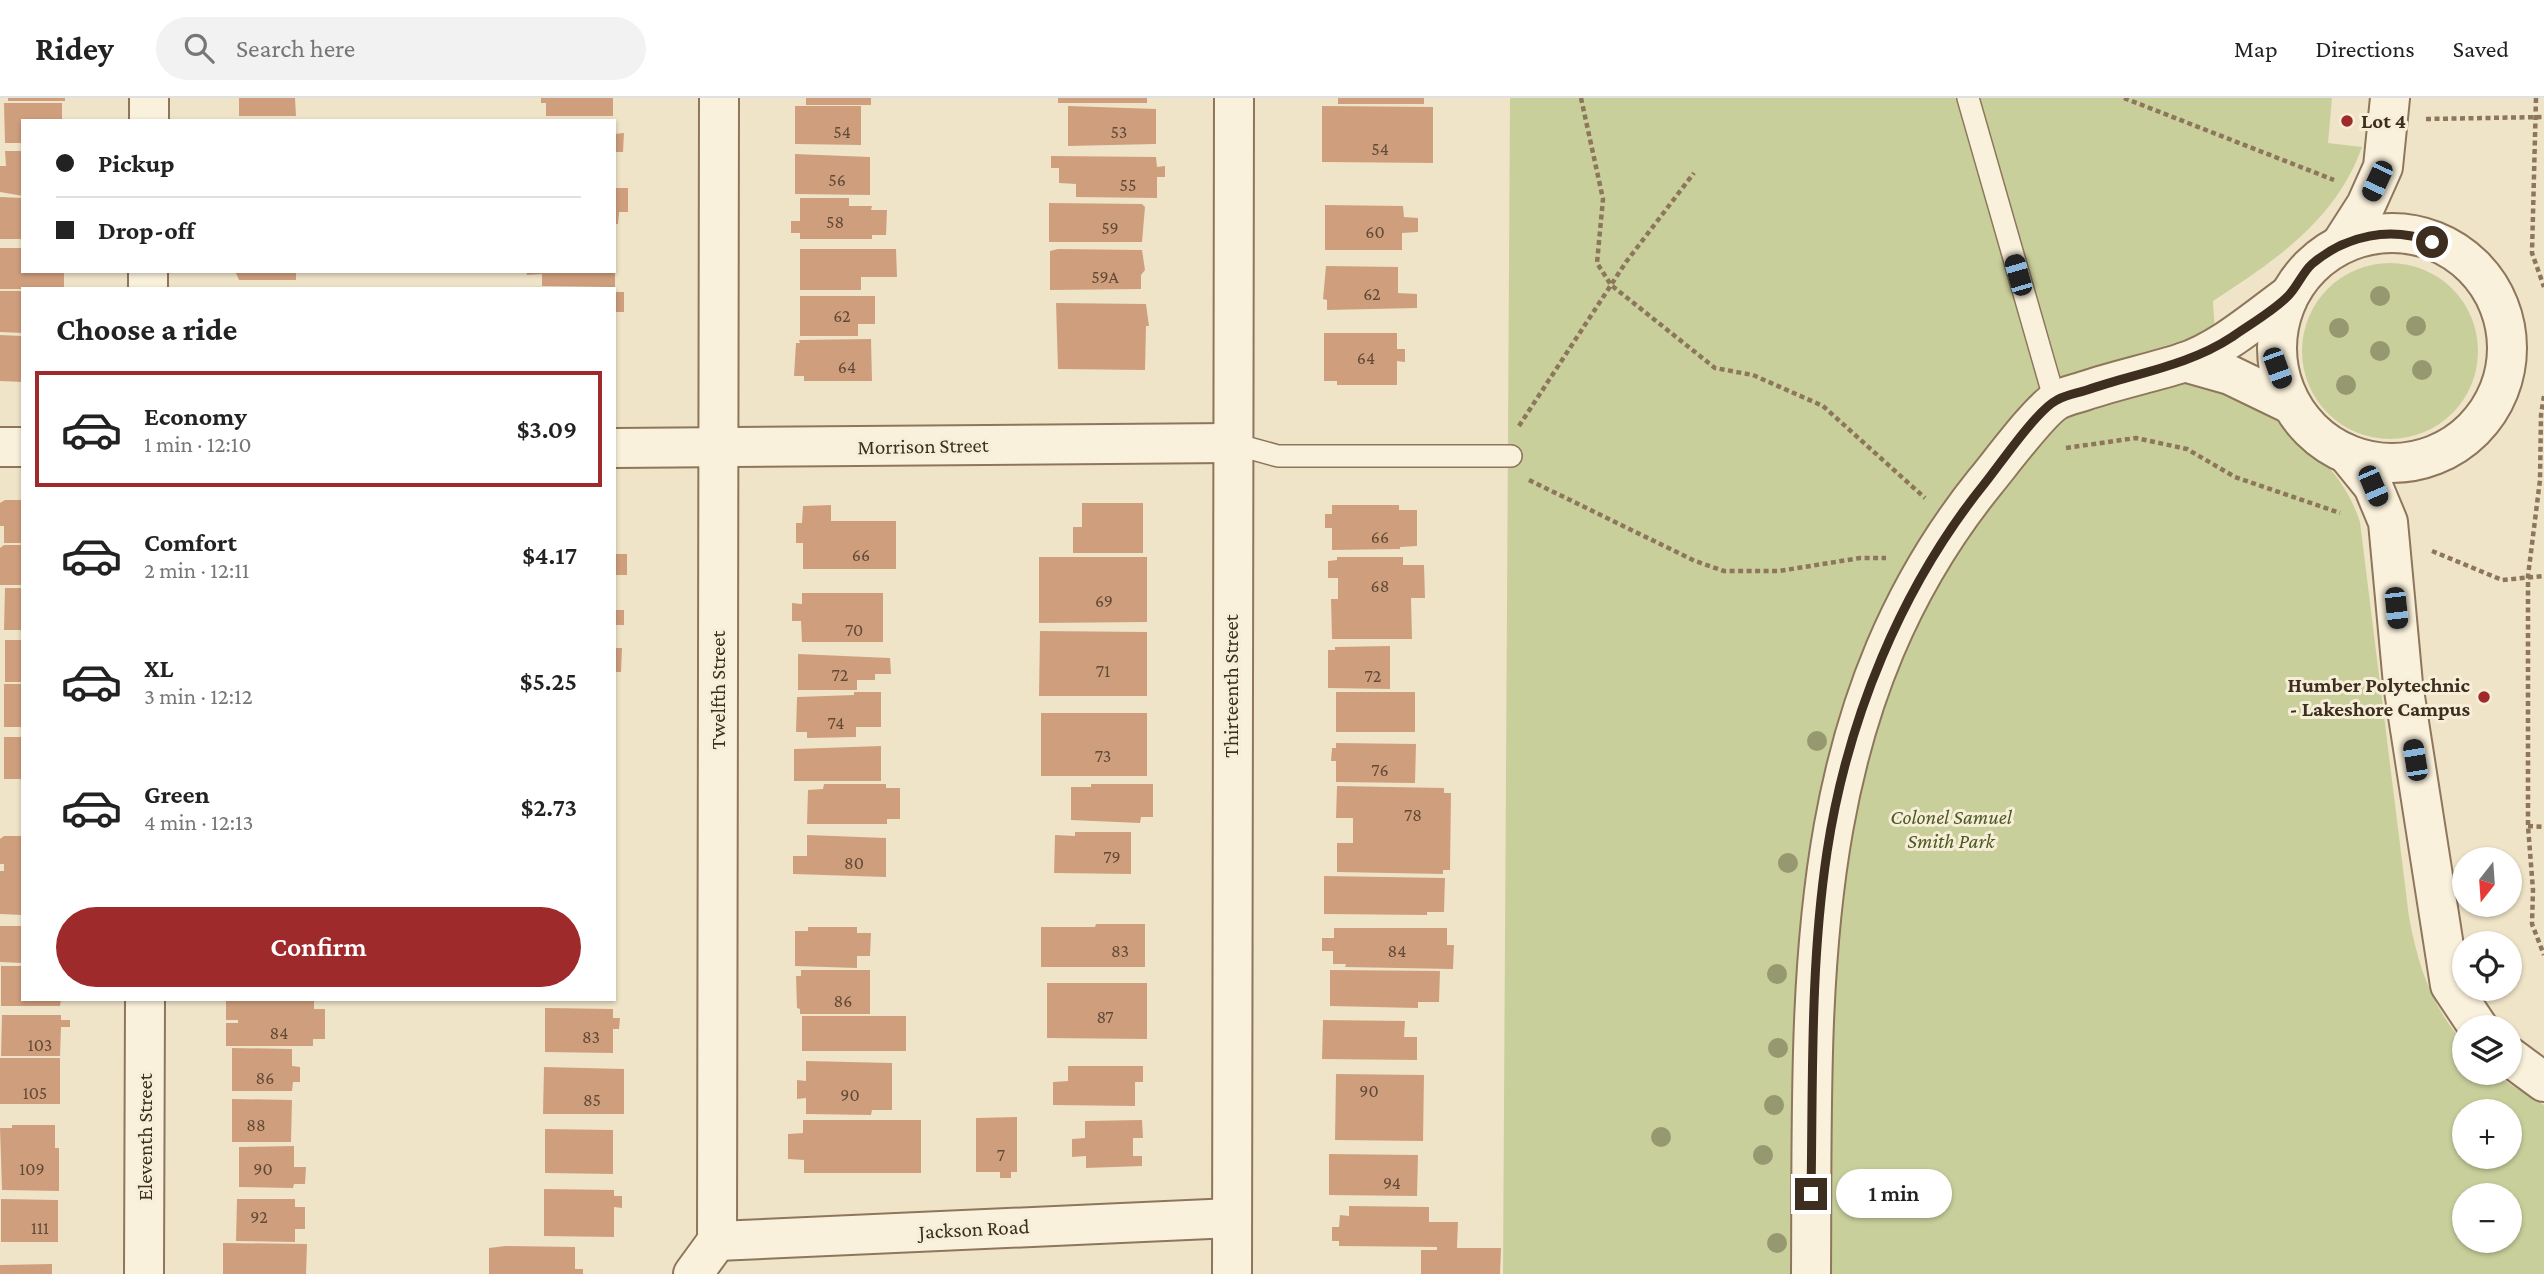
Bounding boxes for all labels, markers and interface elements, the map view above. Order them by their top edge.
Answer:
search box [156,17,646,80]
icon: search [180,29,218,67]
text: Ridey [35,30,114,67]
text: Search here [236,34,355,63]
text: Map [2234,35,2278,62]
text: Directions [2316,35,2415,62]
text: Saved [2453,35,2509,62]
place label: Lot 4 [2361,109,2406,133]
marker: Lot 4 [2339,113,2355,129]
house number: 54 [833,122,851,142]
house number: 53 [1111,122,1127,142]
house number: 54 [1371,139,1389,159]
text: Pickup [98,149,175,178]
car [2359,158,2396,204]
house number: 56 [828,170,846,190]
house number: 55 [1120,175,1136,195]
house number: 58 [826,212,844,232]
text: Drop-off [98,216,195,245]
house number: 59 [1101,218,1119,238]
house number: 60 [1365,222,1385,242]
route start [2416,226,2448,258]
car [2003,252,2034,298]
house number: 59A [1091,267,1119,287]
house number: 62 [1363,284,1381,304]
house number: 62 [833,306,851,326]
text: Choose a ride [56,311,237,347]
car [2260,345,2295,391]
house number: 64 [1357,348,1375,368]
house number: 64 [838,357,856,377]
icon: car [60,398,123,461]
text: Economy [144,402,247,431]
text: $3.09 [517,415,577,444]
text: 1 min · 12:10 [144,431,251,457]
street label: Morrison Street [857,433,990,459]
car [2356,463,2391,509]
icon: car [60,524,123,587]
house number: 66 [1371,527,1389,547]
text: Comfort [144,528,237,557]
text: $4.17 [522,541,577,570]
house number: 66 [852,545,870,565]
text: 2 min · 12:11 [144,557,249,583]
house number: 68 [1371,576,1389,596]
car [2384,586,2409,630]
house number: 69 [1095,591,1113,611]
street label: Thirteenth Street [1219,613,1243,758]
house number: 70 [845,620,863,640]
street label: Twelfth Street [706,629,730,750]
icon: car [60,650,123,713]
text: XL [144,654,173,683]
house number: 71 [1096,661,1110,681]
house number: 72 [832,665,848,685]
house number: 72 [1365,666,1381,686]
text: $5.25 [520,667,577,696]
place label: Humber Polytechnic - Lakeshore Campus [2287,673,2471,721]
text: 3 min · 12:12 [144,683,253,709]
marker: Humber Polytechnic - Lakeshore Campus [2476,689,2492,705]
house number: 74 [828,713,844,733]
car [2402,738,2429,782]
house number: 73 [1095,746,1111,766]
house number: 76 [1371,760,1389,780]
icon: car [60,776,123,839]
text: Green [144,780,210,809]
text: $2.73 [521,793,577,822]
house number: 78 [1404,805,1422,825]
park label: Colonel Samuel Smith Park [1890,805,2013,853]
text: 4 min · 12:13 [144,809,253,835]
house number: 79 [1103,847,1121,867]
north arrow [2452,847,2522,917]
map controls [2452,847,2522,1253]
house number: 80 [844,853,864,873]
button: Confirm [56,907,581,987]
button: locate [2452,931,2522,1001]
house number: 83 [1111,941,1129,961]
house number: 84 [1388,941,1406,961]
house number: 86 [834,991,852,1011]
house number: 87 [1096,1007,1114,1027]
button: layers [2452,1015,2522,1085]
house number: 84 [270,1023,288,1043]
house number: 83 [582,1027,600,1047]
house number: 103 [28,1035,52,1055]
house number: 86 [256,1068,274,1088]
street label: Eleventh Street [133,1072,157,1201]
house number: 90 [1359,1081,1379,1101]
house number: 105 [23,1083,47,1103]
house number: 90 [840,1085,860,1105]
house number: 85 [583,1090,601,1110]
button: + [2452,1099,2522,1169]
house number: 88 [246,1115,266,1135]
house number: 7 [997,1145,1005,1165]
house number: 109 [19,1159,45,1179]
house number: 90 [253,1159,273,1179]
callout: 1 min [1836,1170,1951,1218]
house number: 94 [1383,1173,1401,1193]
route end [1795,1178,1827,1210]
text: 1 min [1868,1180,1920,1206]
button: − [2452,1183,2522,1253]
house number: 92 [250,1207,268,1227]
street label: Jackson Road [916,1214,1030,1244]
house number: 111 [31,1218,49,1238]

